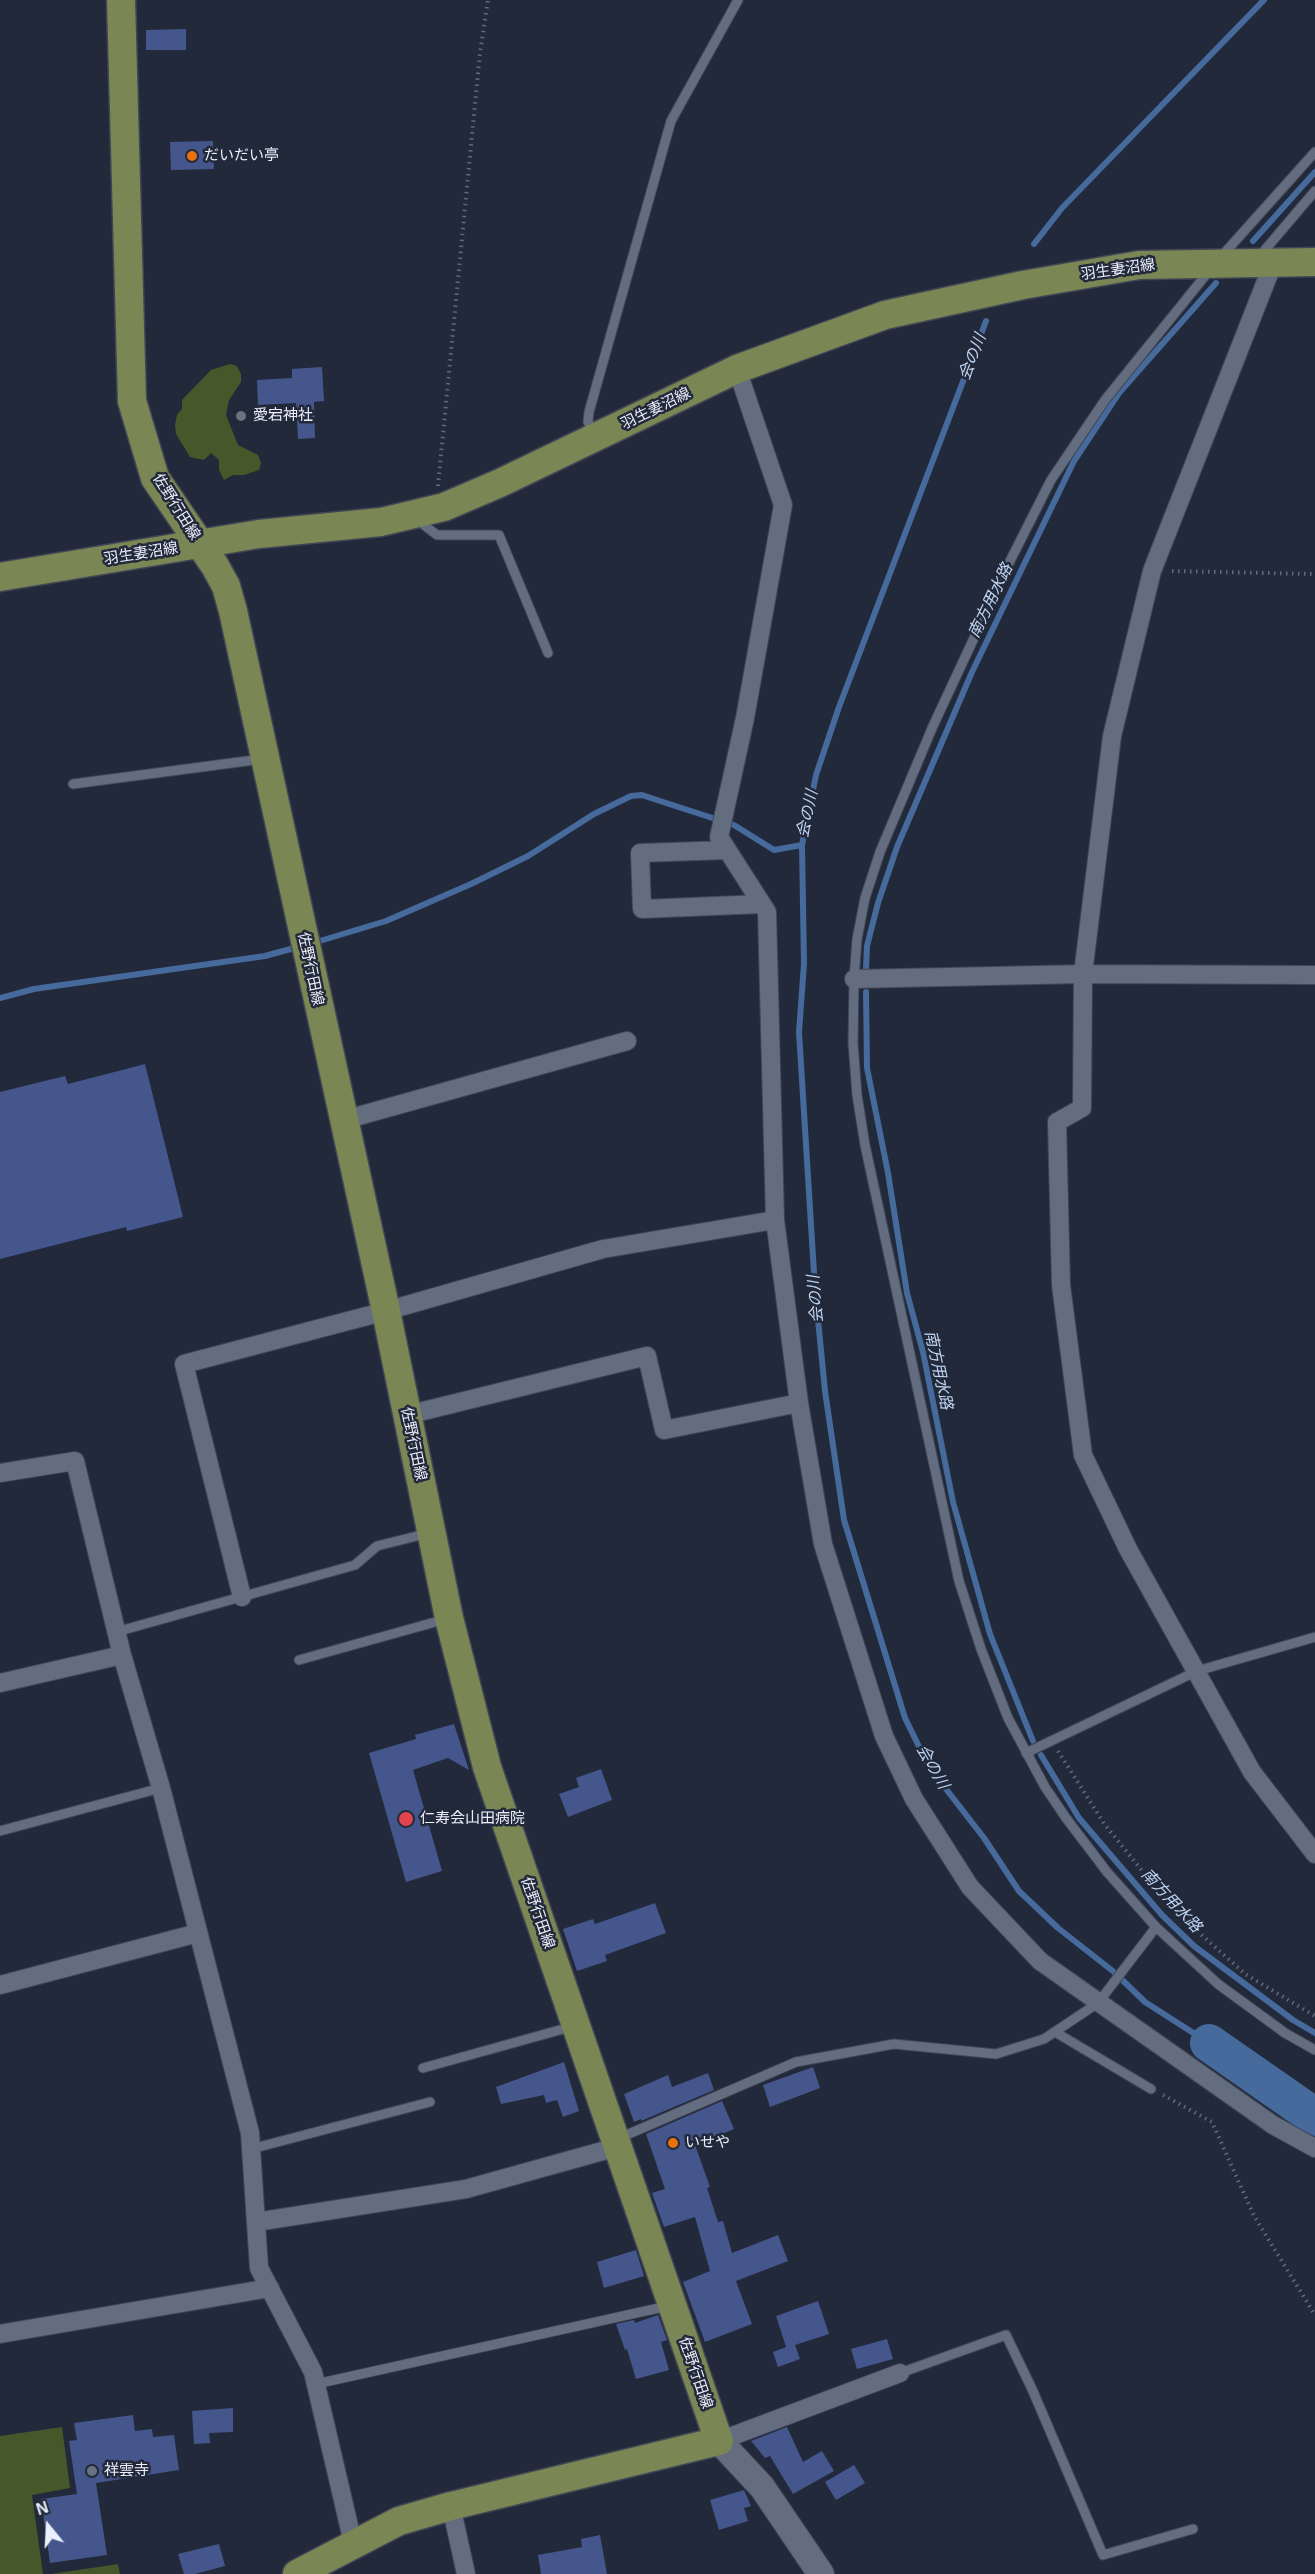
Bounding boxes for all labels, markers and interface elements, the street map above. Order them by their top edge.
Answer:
place label: だいだい亭 [204,147,279,165]
marker: だいだい亭 [185,149,199,163]
street label: 羽生妻沼線 [1080,256,1156,284]
water label: 会の川 [955,331,991,383]
street label: 羽生妻沼線 [618,384,694,434]
place label: 愛宕神社 [253,407,313,425]
marker: 愛宕神社 [234,409,248,423]
street label: 佐野行田線 [148,470,204,544]
street label: 羽生妻沼線 [103,539,179,569]
water label: 南方用水路 [965,561,1017,641]
water label: 会の川 [794,789,822,839]
street label: 佐野行田線 [293,930,327,1008]
water label: 会の川 [804,1274,828,1324]
water label: 南方用水路 [920,1329,956,1411]
street label: 佐野行田線 [396,1405,430,1483]
water label: 会の川 [912,1741,952,1793]
marker: 仁寿会山田病院 [397,1810,415,1828]
place label: 仁寿会山田病院 [420,1810,525,1828]
water label: 南方用水路 [1137,1865,1205,1937]
street label: 佐野行田線 [516,1875,558,1951]
place label: いせや [685,2134,730,2152]
marker: いせや [666,2136,680,2150]
street label: 佐野行田線 [674,2335,716,2411]
place label: 祥雲寺 [104,2462,149,2480]
marker: 祥雲寺 [85,2464,99,2478]
north arrow [18,2496,78,2556]
text: N [34,2499,50,2518]

